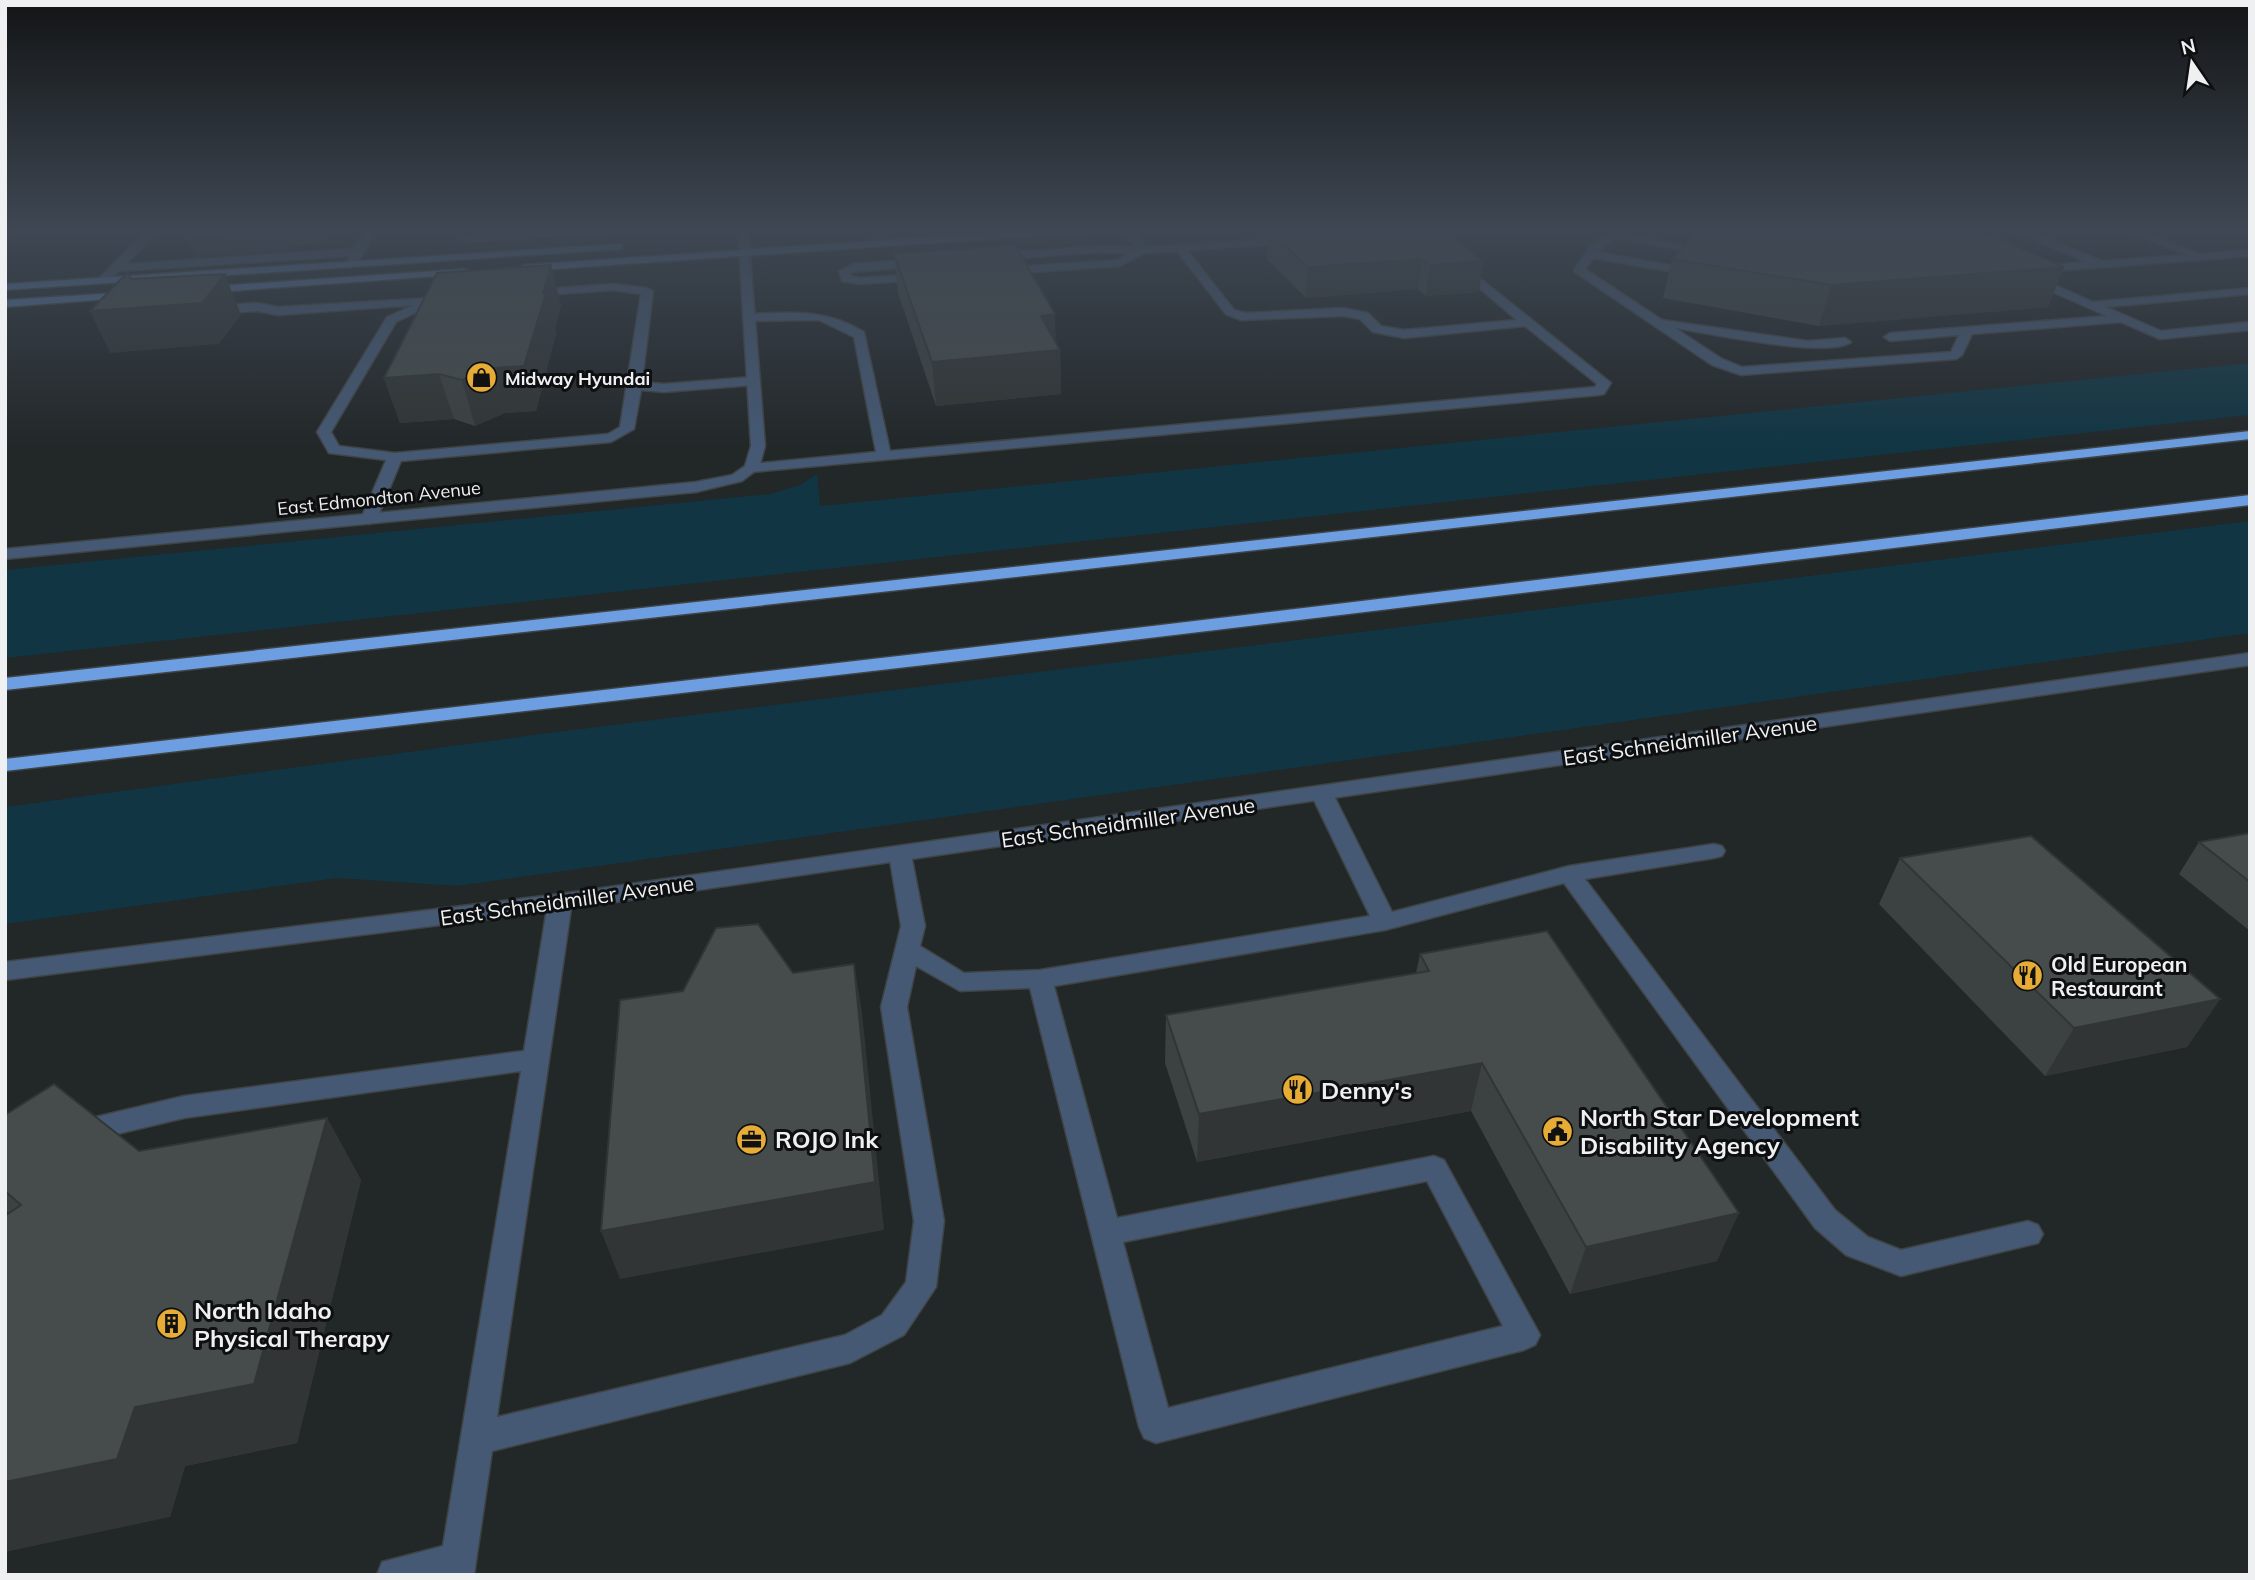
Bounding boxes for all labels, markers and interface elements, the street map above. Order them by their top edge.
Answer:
north arrow [2157,28,2227,98]
text: N [2178,33,2198,60]
shop icon: Midway Hyundai [465,361,499,395]
place label: Midway Hyundai [505,367,650,390]
street label: East Edmondton Avenue [276,476,482,520]
street label: East Schneidmiller Avenue [1561,709,1819,771]
street label: East Schneidmiller Avenue [999,791,1257,853]
street label: East Schneidmiller Avenue [438,869,696,931]
place label: Old European Restaurant [2051,951,2188,1001]
restaurant icon: Old European Restaurant [2011,959,2045,993]
restaurant icon: Denny's [1281,1073,1315,1107]
place label: Denny's [1321,1075,1412,1105]
place label: North Star Development Disability Agency [1580,1102,1859,1160]
public building icon: North Star Development Disability Agency [1540,1114,1574,1148]
office icon: ROJO Ink [735,1122,769,1156]
place label: ROJO Ink [775,1124,879,1154]
place label: North Idaho Physical Therapy [194,1295,390,1353]
building icon: North Idaho Physical Therapy [154,1307,188,1341]

